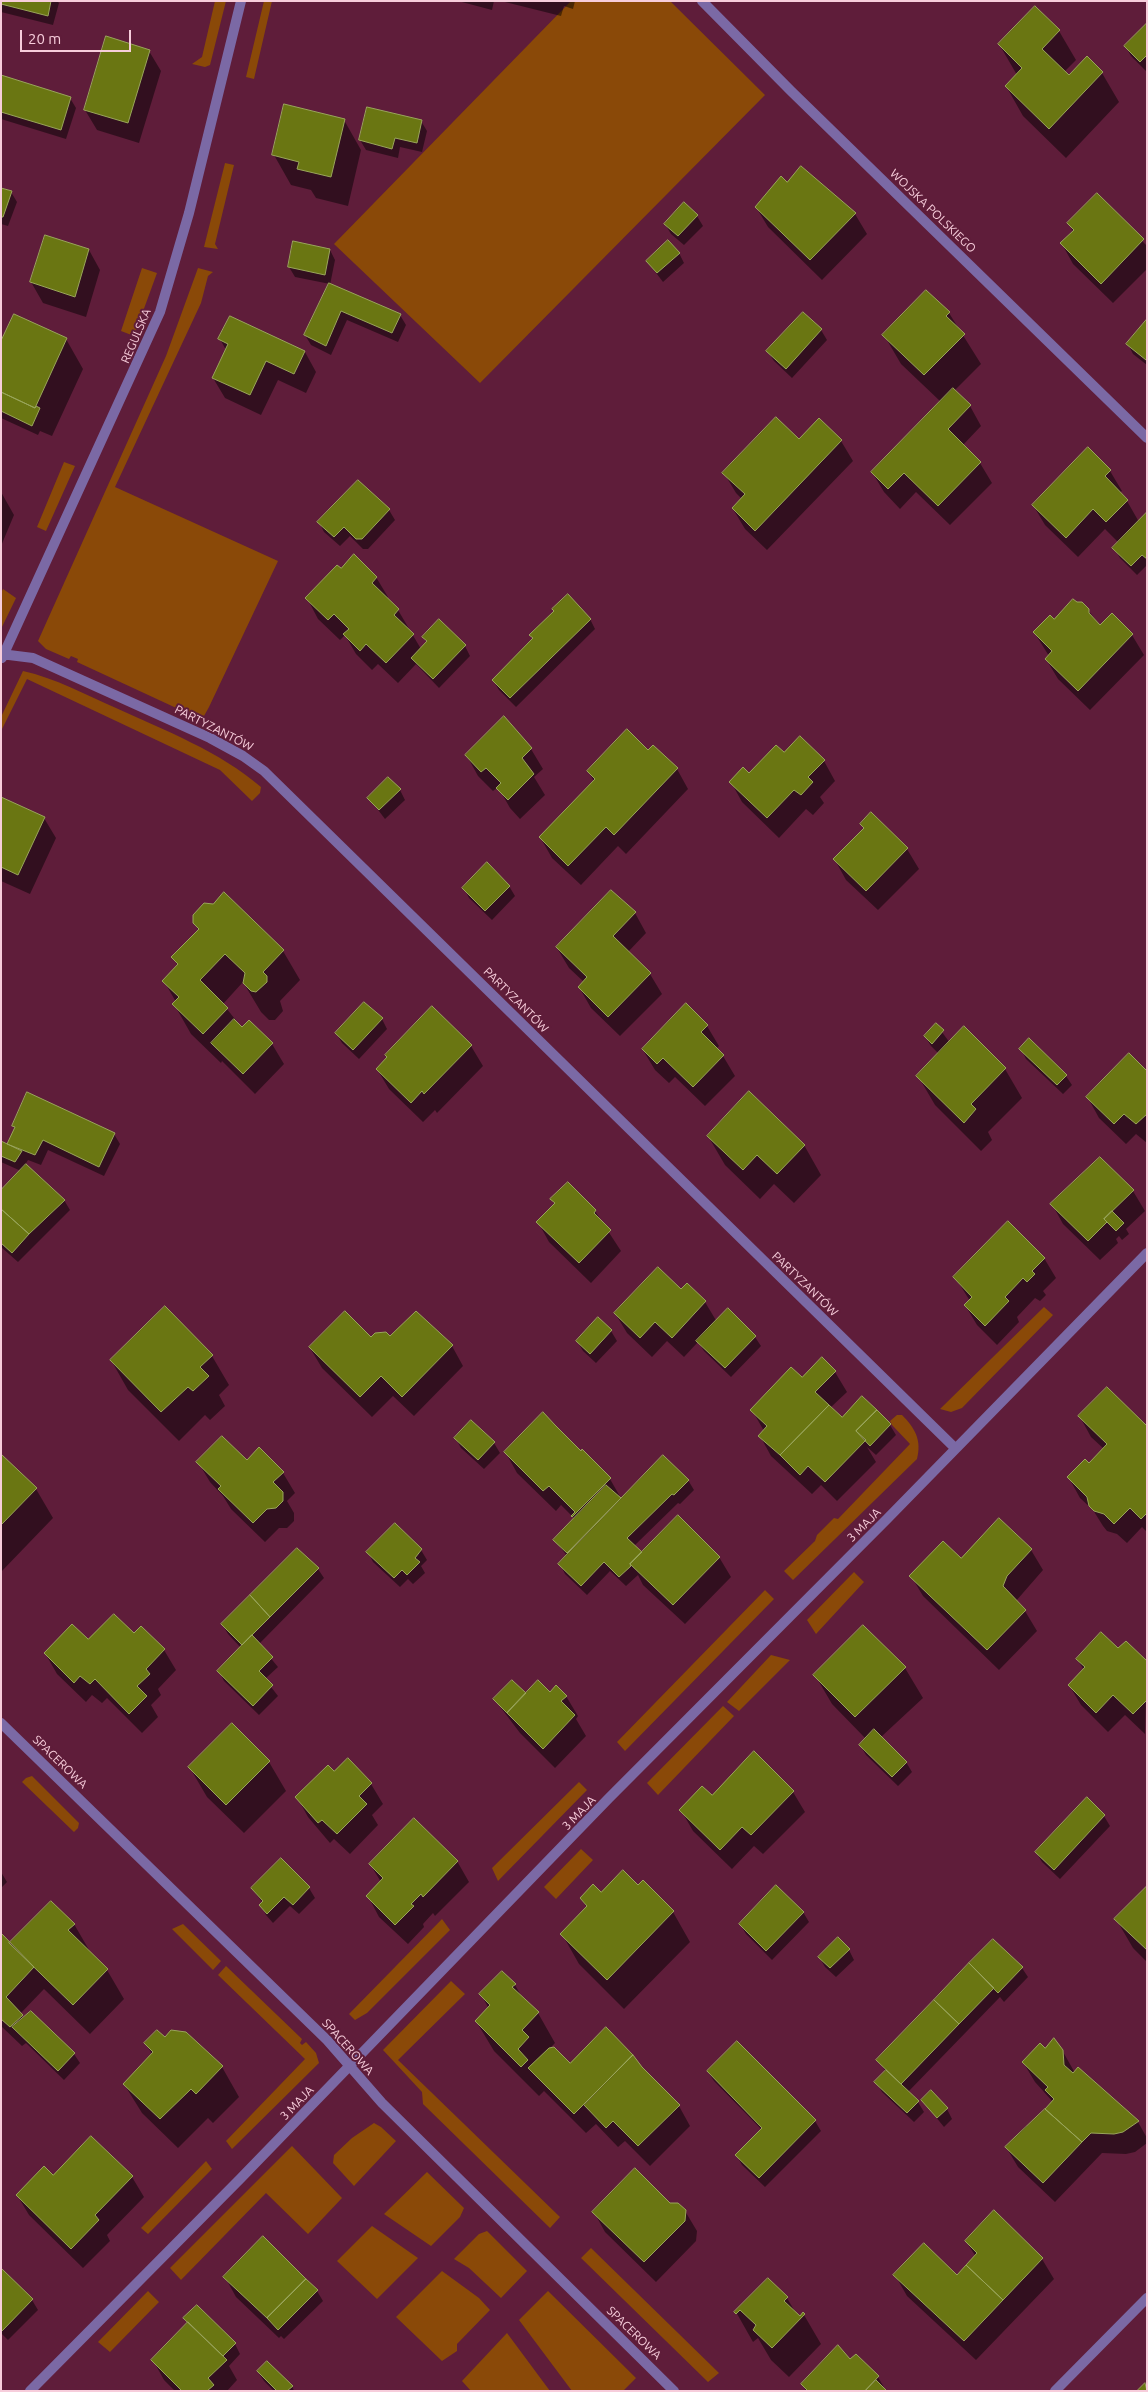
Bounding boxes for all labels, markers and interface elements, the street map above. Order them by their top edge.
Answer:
scale bar [22,20,134,52]
text: 20 m [28,30,61,47]
street label: WOJSKA POLSKIEGO [887,166,979,256]
street label: REGULSKA [118,306,154,366]
street label: PARTYZANTÓW [172,702,256,754]
street label: PARTYZANTÓW [480,964,552,1036]
street label: PARTYZANTÓW [769,1249,841,1319]
street label: 3 MAJA [844,1505,884,1545]
street label: SPACEROWA [30,1732,90,1792]
street label: 3 MAJA [559,1793,599,1833]
street label: SPACEROWA [319,2016,377,2078]
street label: 3 MAJA [277,2083,317,2123]
street label: SPACEROWA [604,2303,664,2363]

